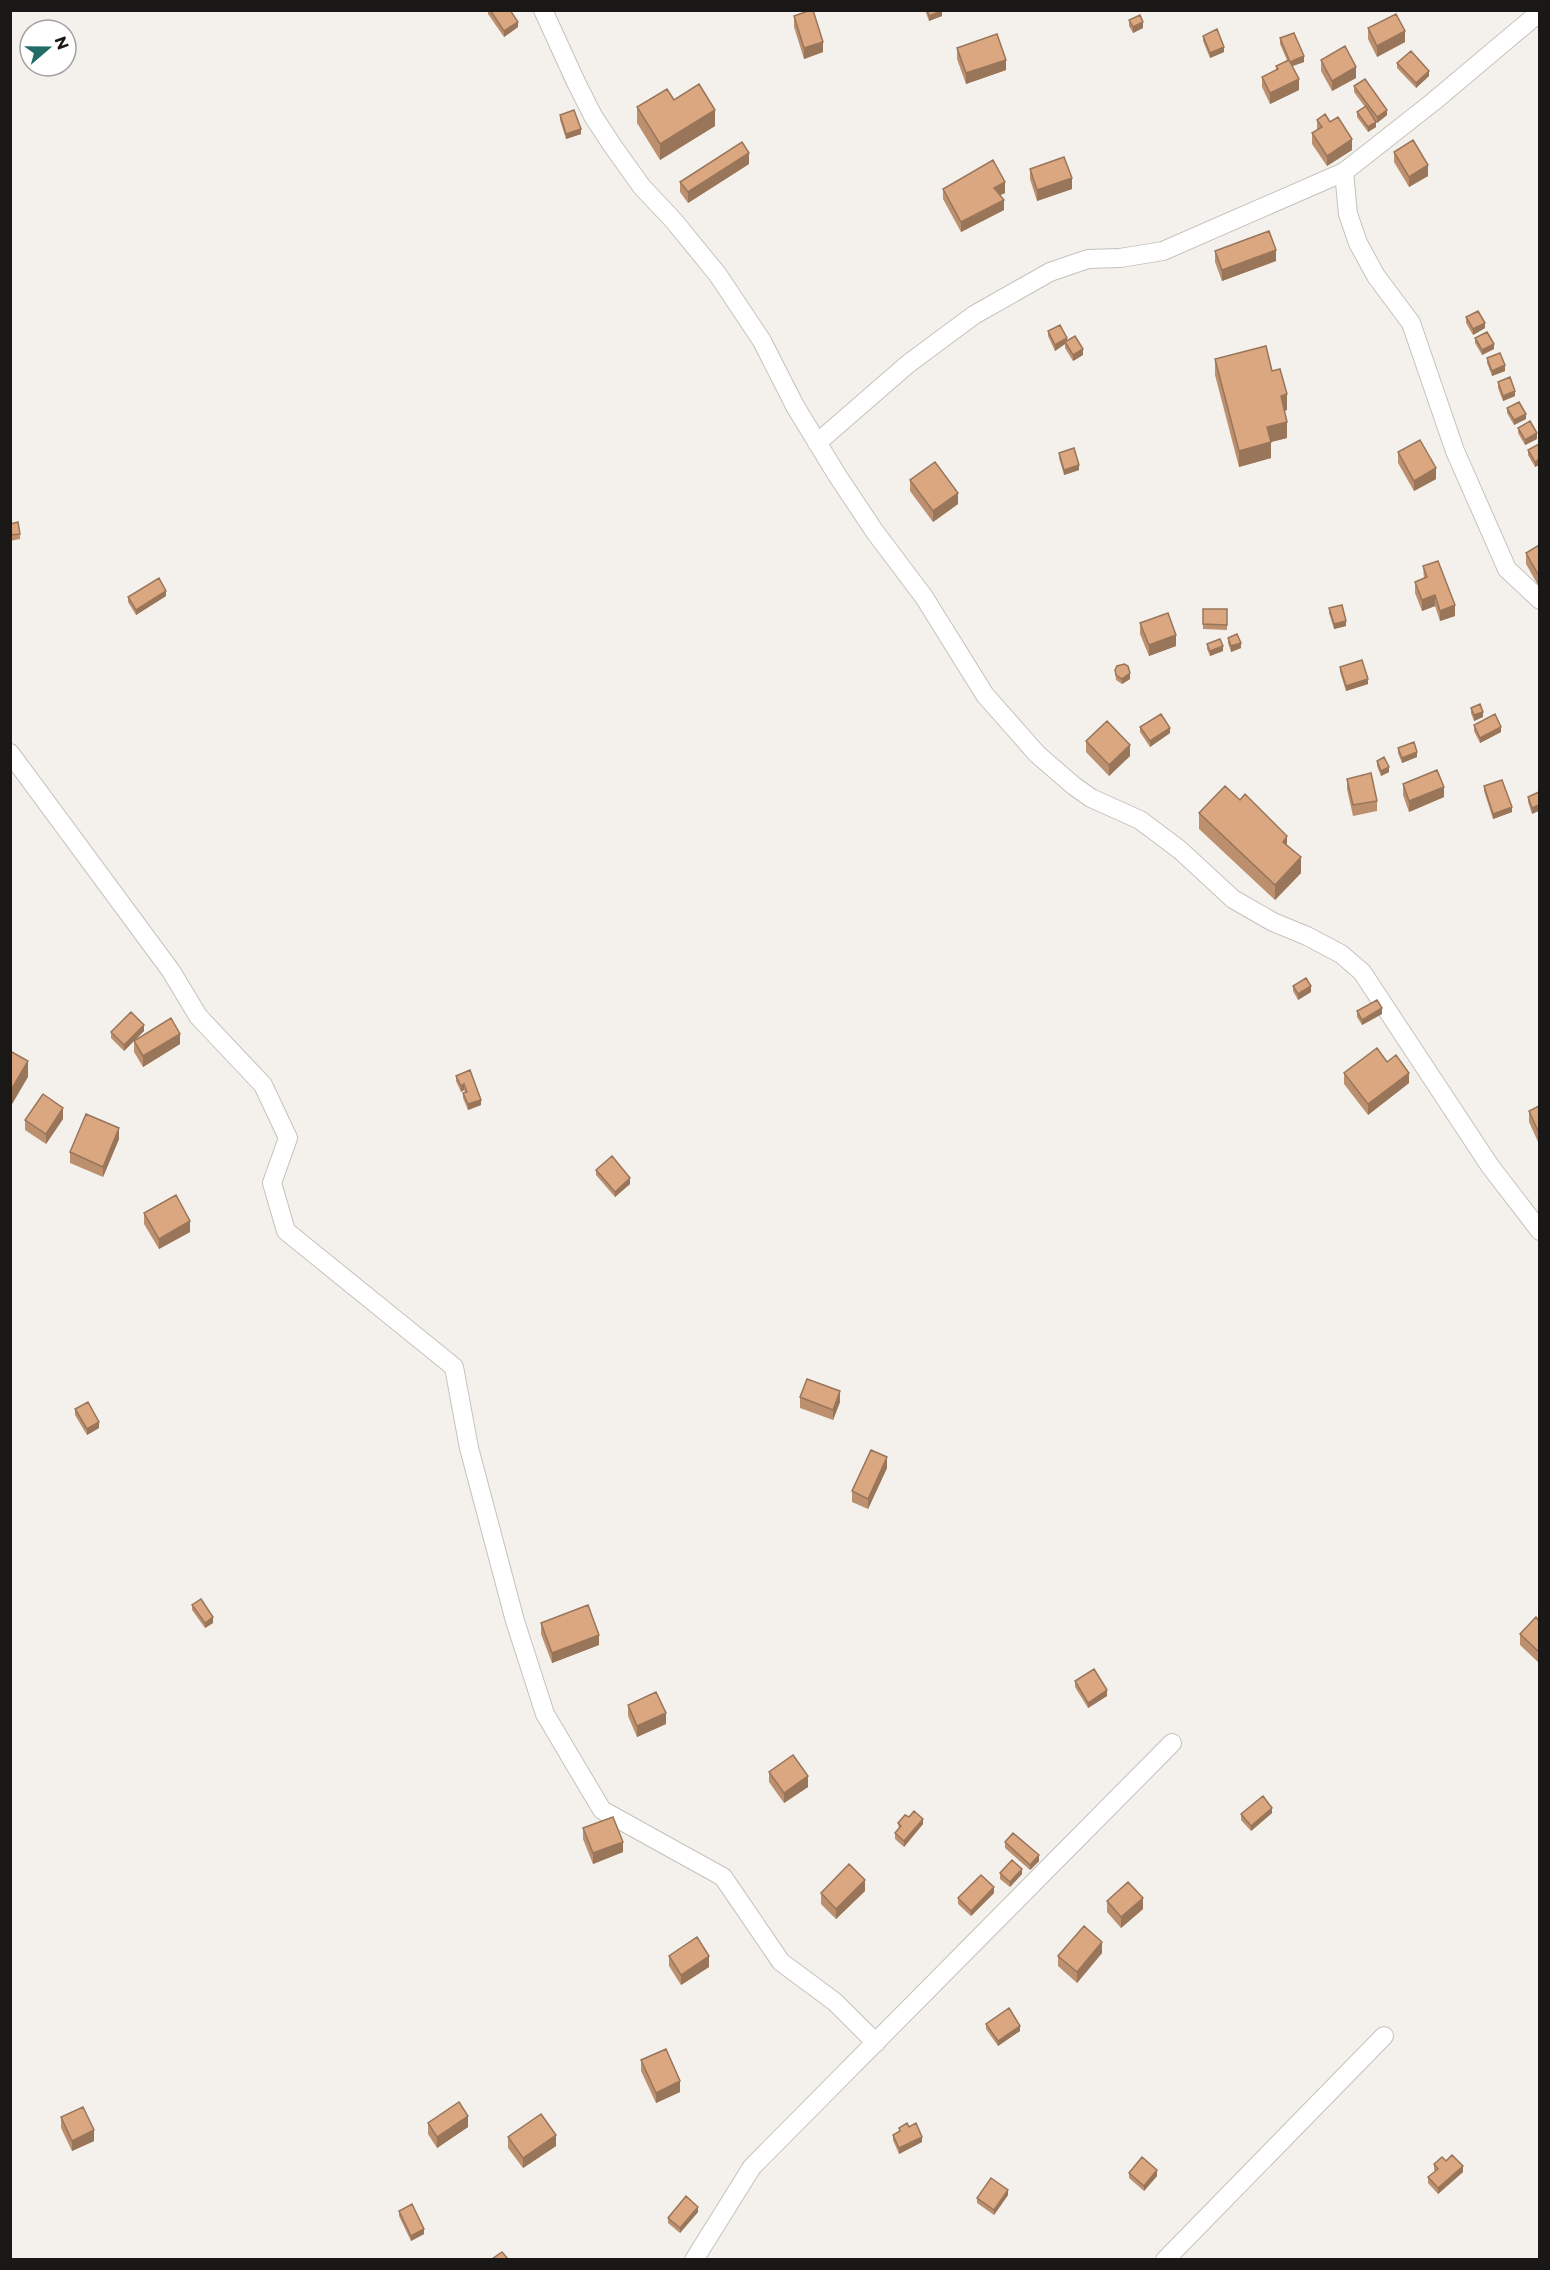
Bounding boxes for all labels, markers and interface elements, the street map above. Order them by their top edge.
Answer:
north arrow [18,18,78,78]
text: N [50,34,73,52]

